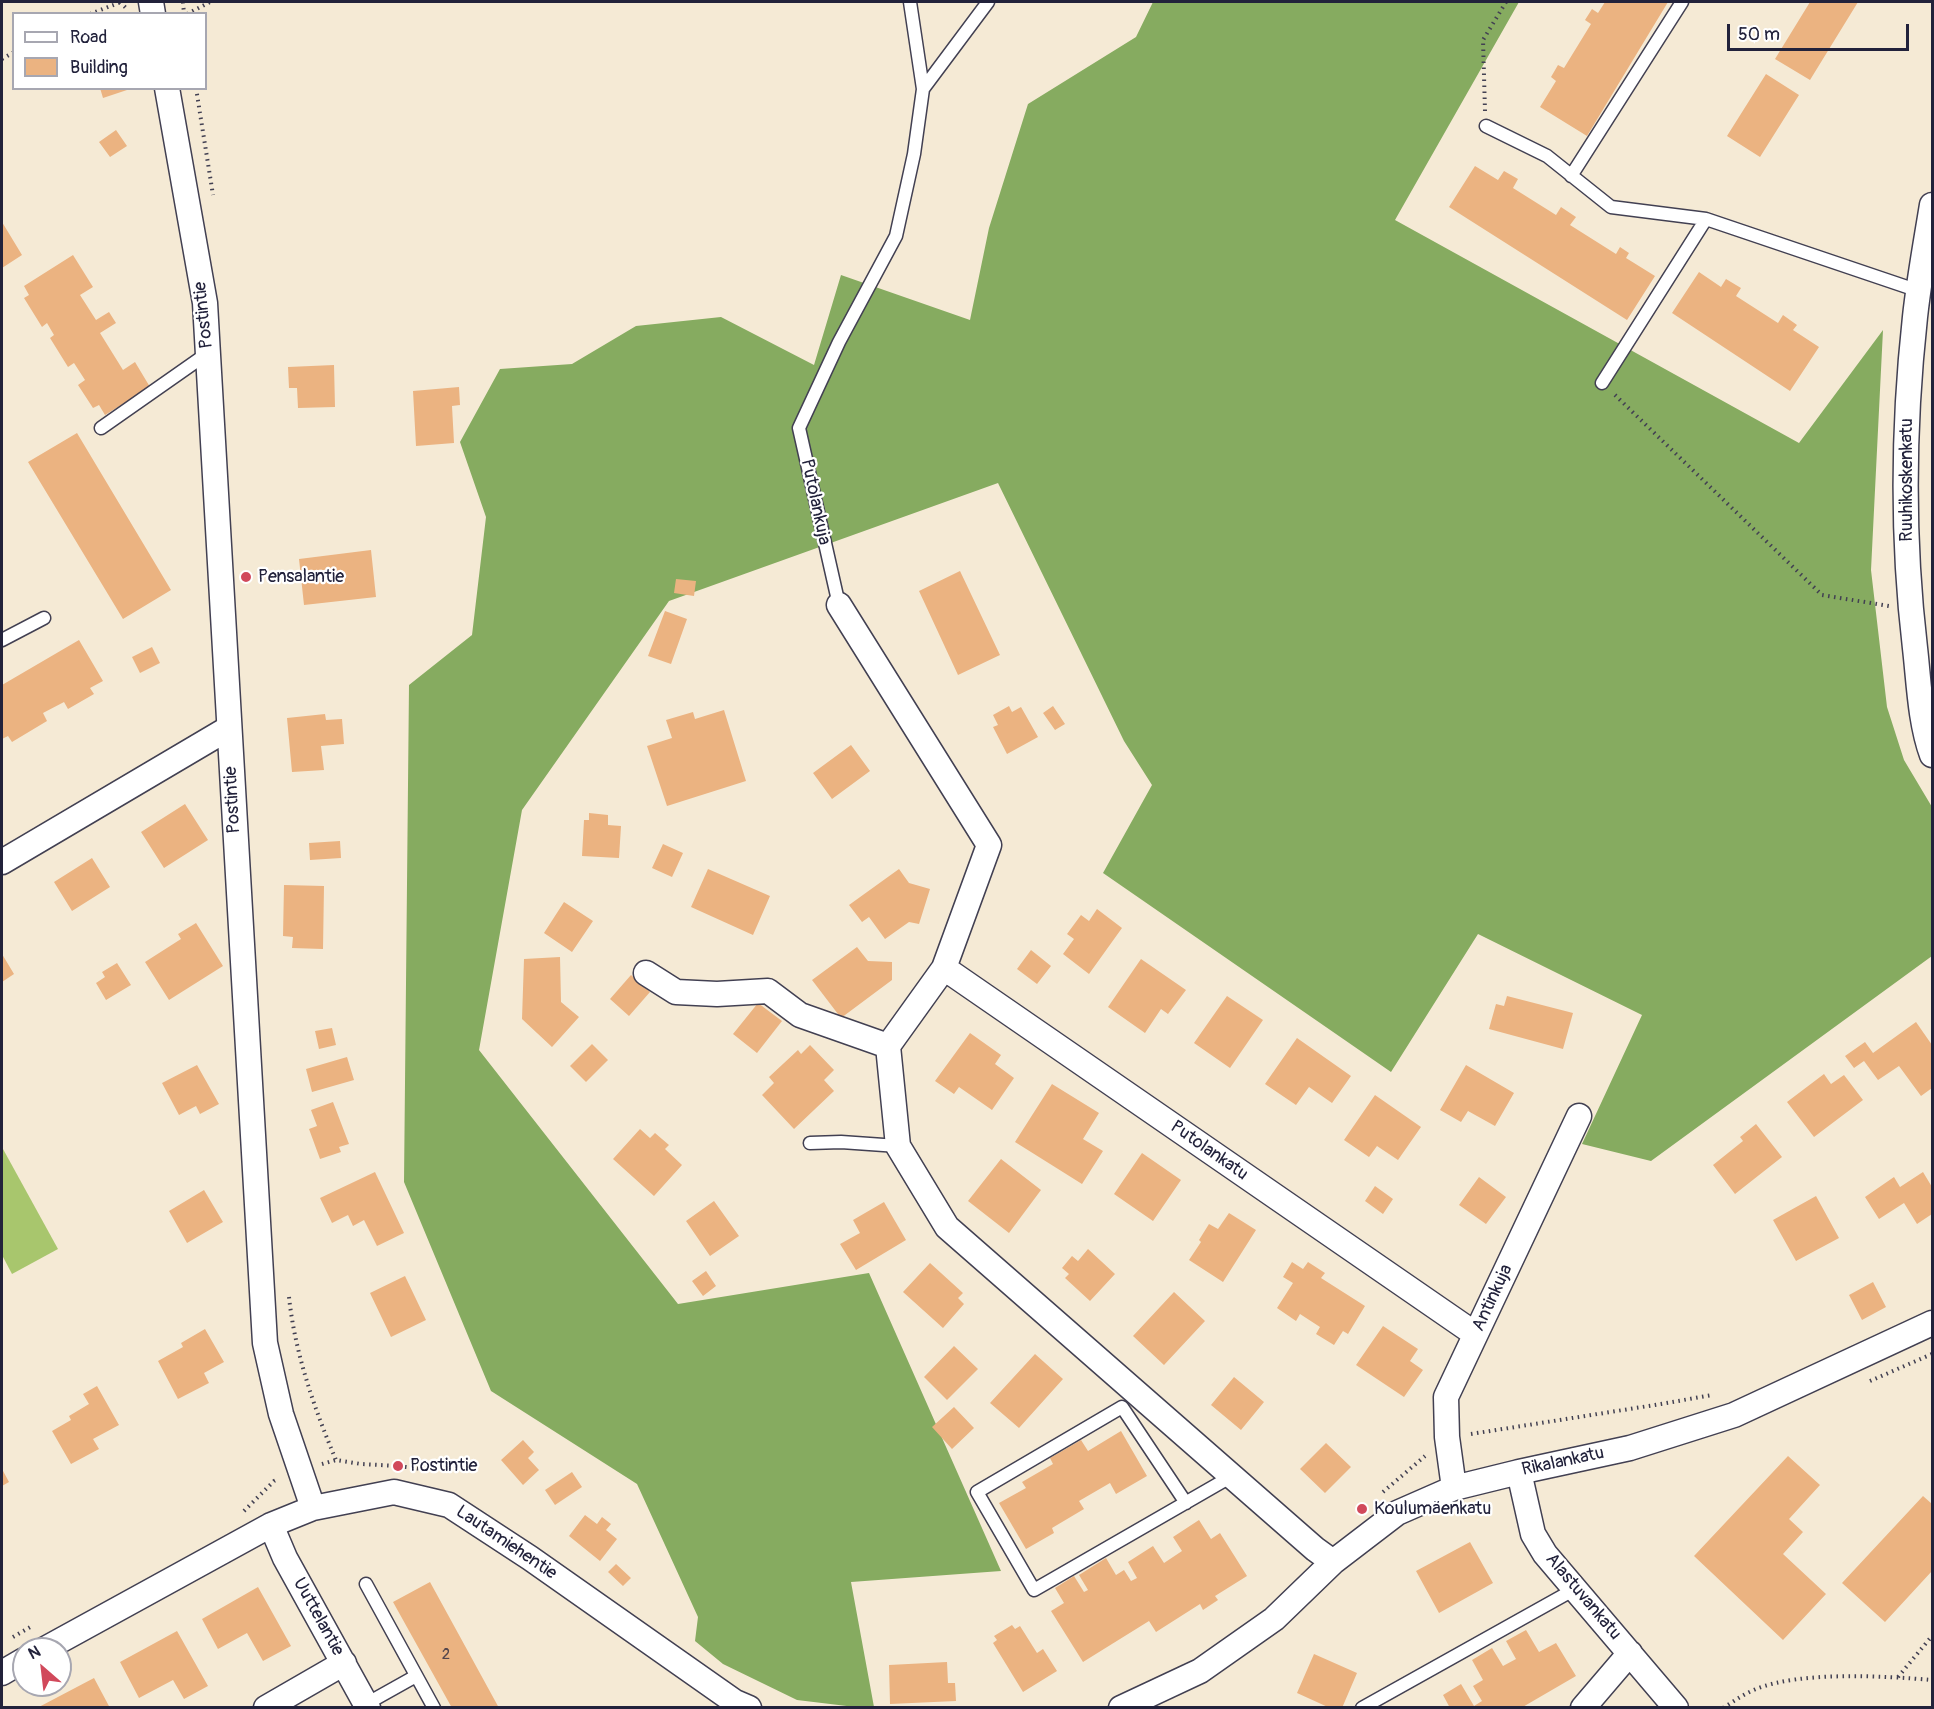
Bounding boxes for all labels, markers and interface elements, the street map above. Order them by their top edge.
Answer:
legend [12,12,207,90]
scale bar [1730,12,1912,50]
text: 50 m [1738,23,1780,46]
text: Road [70,26,107,49]
text: Building [70,56,128,79]
street label: Postintie [190,280,218,350]
street label: Ruuhikoskenkatu [1896,418,1918,542]
street label: Putolankuja [795,457,835,547]
place label: Pensalantie [258,566,344,588]
marker: Pensalantie [239,570,253,584]
street label: Postintie [220,766,246,834]
street label: Putolankatu [1166,1116,1252,1186]
street label: Antinkuja [1468,1261,1518,1335]
street label: Rikalankatu [1520,1443,1606,1481]
place label: Postintie [410,1455,477,1477]
marker: Postintie [391,1459,405,1473]
place label: Koulumäenkatu [1374,1498,1491,1520]
street label: Lautamiehentie [451,1501,561,1585]
marker: Koulumäenkatu [1355,1502,1369,1516]
street label: Alastuvankatu [1541,1549,1625,1645]
street label: Uuttelantie [288,1574,348,1660]
north arrow [12,1637,72,1697]
text: N [25,1642,44,1664]
house number: 2 [442,1646,450,1664]

